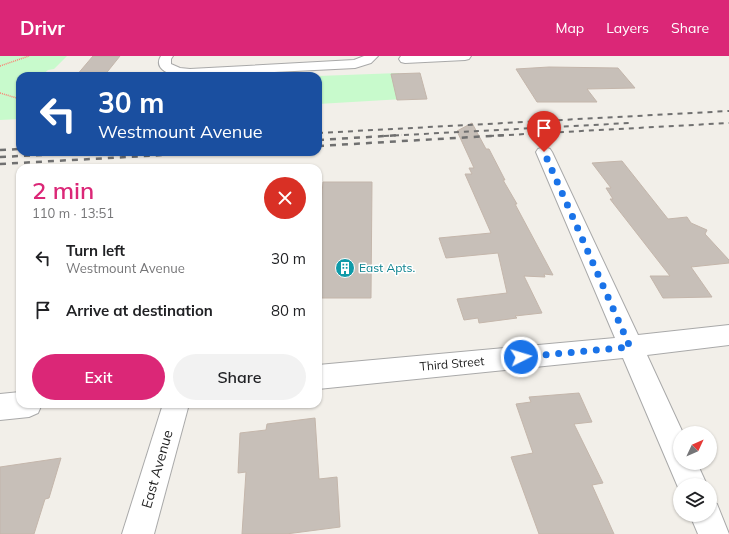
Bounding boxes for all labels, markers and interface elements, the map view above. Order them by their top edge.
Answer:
text: Drivr [20,16,65,40]
text: Map [555,19,584,37]
text: Layers [606,19,649,37]
text: Share [671,19,709,37]
text: 30 m [98,85,164,120]
icon: left [32,88,84,140]
pin [527,111,561,152]
icon: arrive [533,117,555,139]
text: Westmount Avenue [98,120,263,143]
text: 2 min [32,175,94,205]
button: close [264,177,306,219]
text: 110 m · 13:51 [32,205,114,221]
text: Turn left [66,241,125,260]
icon: left [32,247,54,269]
text: 30 m [271,249,306,268]
building icon: East Apts. [334,257,356,279]
text: Westmount Avenue [66,260,185,276]
place label: East Apts. [359,260,415,275]
icon: arrive [32,299,54,321]
text: Arrive at destination [66,301,213,320]
text: 80 m [271,301,306,320]
position arrow [500,336,542,378]
street label: Third Street [419,353,485,374]
button: Exit [32,354,165,400]
button: Share [173,354,306,400]
north arrow [673,426,717,470]
map controls [673,426,717,522]
street label: East Avenue [137,428,177,510]
button: layers [673,478,717,522]

